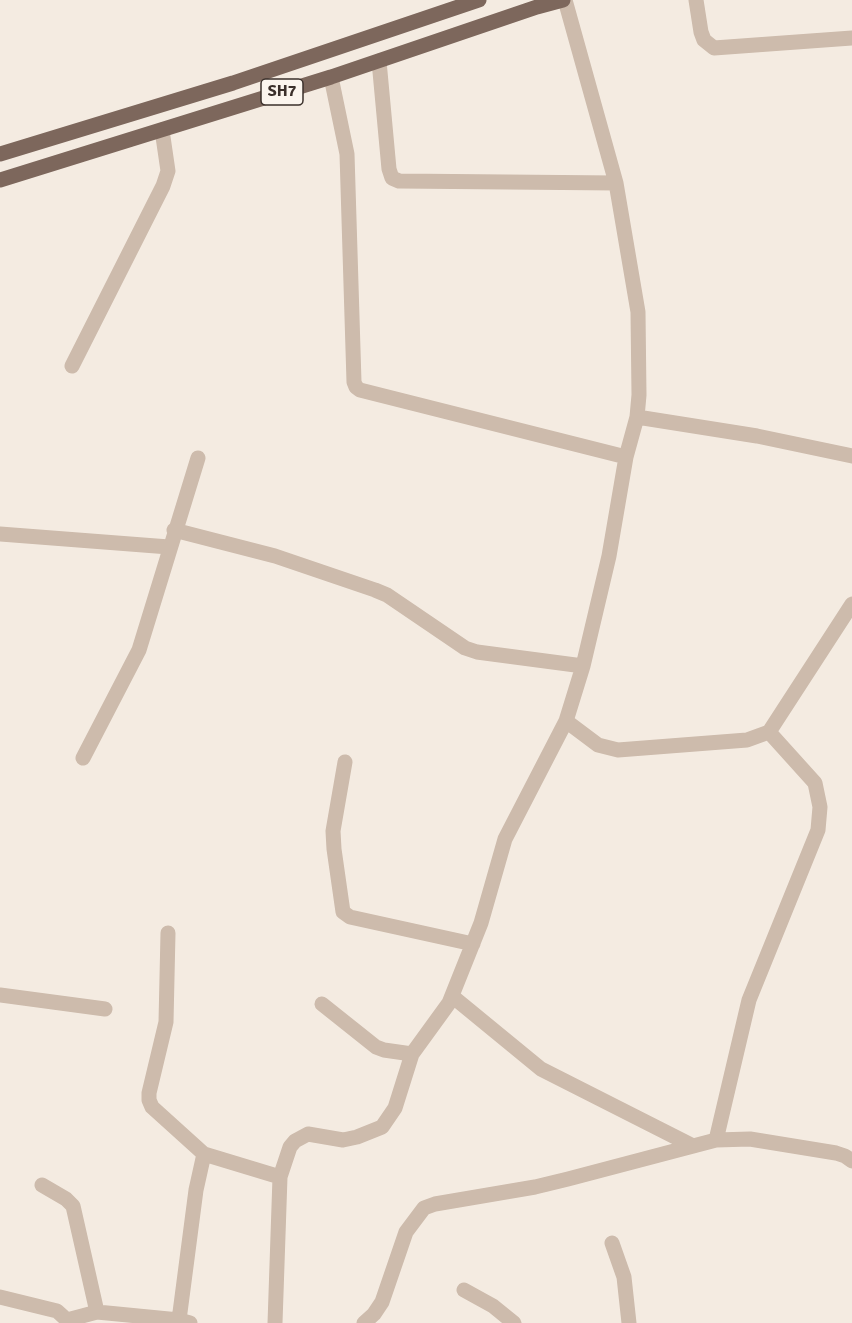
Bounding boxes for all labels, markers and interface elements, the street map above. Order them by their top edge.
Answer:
road number: SH7 [261,79,303,105]

